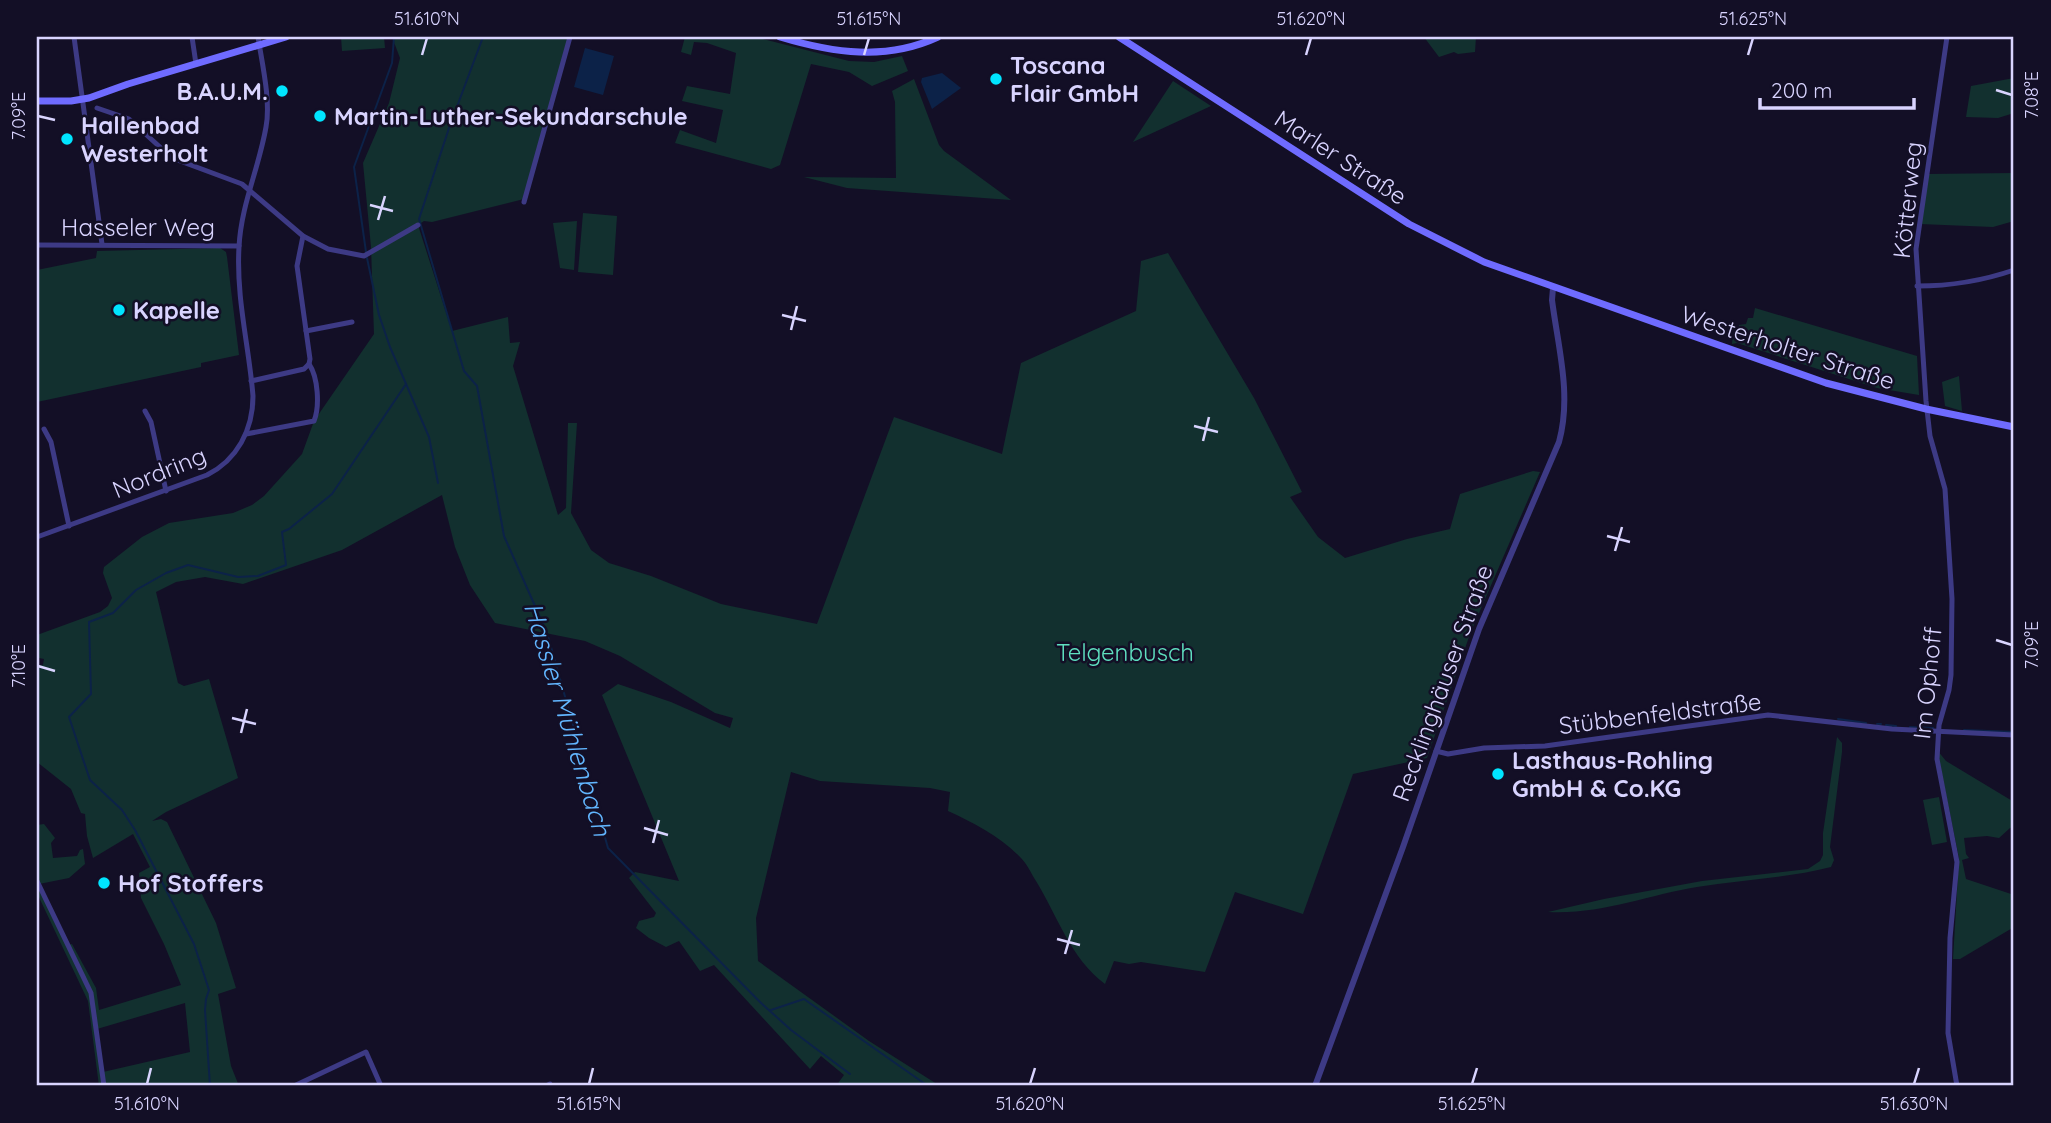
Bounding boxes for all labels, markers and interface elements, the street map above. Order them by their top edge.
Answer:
text: 51.610°N [394,7,460,30]
text: 51.615°N [837,7,901,30]
text: 51.620°N [1276,7,1346,30]
text: 51.625°N [1719,7,1787,30]
place label: Toscana Flair GmbH [1010,50,1139,108]
scale bar [1760,66,1914,110]
marker: Toscana Flair GmbH [988,71,1004,87]
text: 7.08°E [2020,71,2043,119]
place label: B.A.U.M. [176,76,268,106]
text: 200 m [1771,77,1833,103]
marker: B.A.U.M. [274,83,290,99]
text: 7.09°E [7,92,30,140]
place label: Martin-Luther-Sekundarschule [334,101,688,131]
street label: Marler Straße [1269,103,1413,211]
marker: Martin-Luther-Sekundarschule [312,108,328,124]
place label: Hallenbad Westerholt [81,110,209,168]
marker: Hallenbad Westerholt [59,131,75,147]
street label: Kötterweg [1886,140,1928,260]
street label: Hasseler Weg [61,212,215,242]
place label: Kapelle [133,295,220,325]
street label: Westerholter Straße [1678,298,1898,396]
marker: Kapelle [111,302,127,318]
street label: Nordring [108,440,210,504]
street label: Recklinghäuser Straße [1385,561,1499,805]
water label: Hassler Mühlenbach [517,598,620,841]
text: 7.09°E [2020,621,2043,669]
street label: Im Ophoff [1906,625,1948,741]
park label: Telgenbusch [1056,637,1194,667]
text: 7.10°E [7,644,30,688]
street label: Stübbenfeldstraße [1557,686,1763,740]
place label: Lasthaus-Rohling GmbH & Co.KG [1512,745,1713,803]
marker: Lasthaus-Rohling GmbH & Co.KG [1490,766,1506,782]
place label: Hof Stoffers [118,868,264,898]
marker: Hof Stoffers [96,875,112,891]
text: 51.610°N [114,1092,180,1115]
text: 51.615°N [557,1092,621,1115]
text: 51.620°N [995,1092,1065,1115]
text: 51.625°N [1438,1092,1506,1115]
text: 51.630°N [1880,1092,1948,1115]

